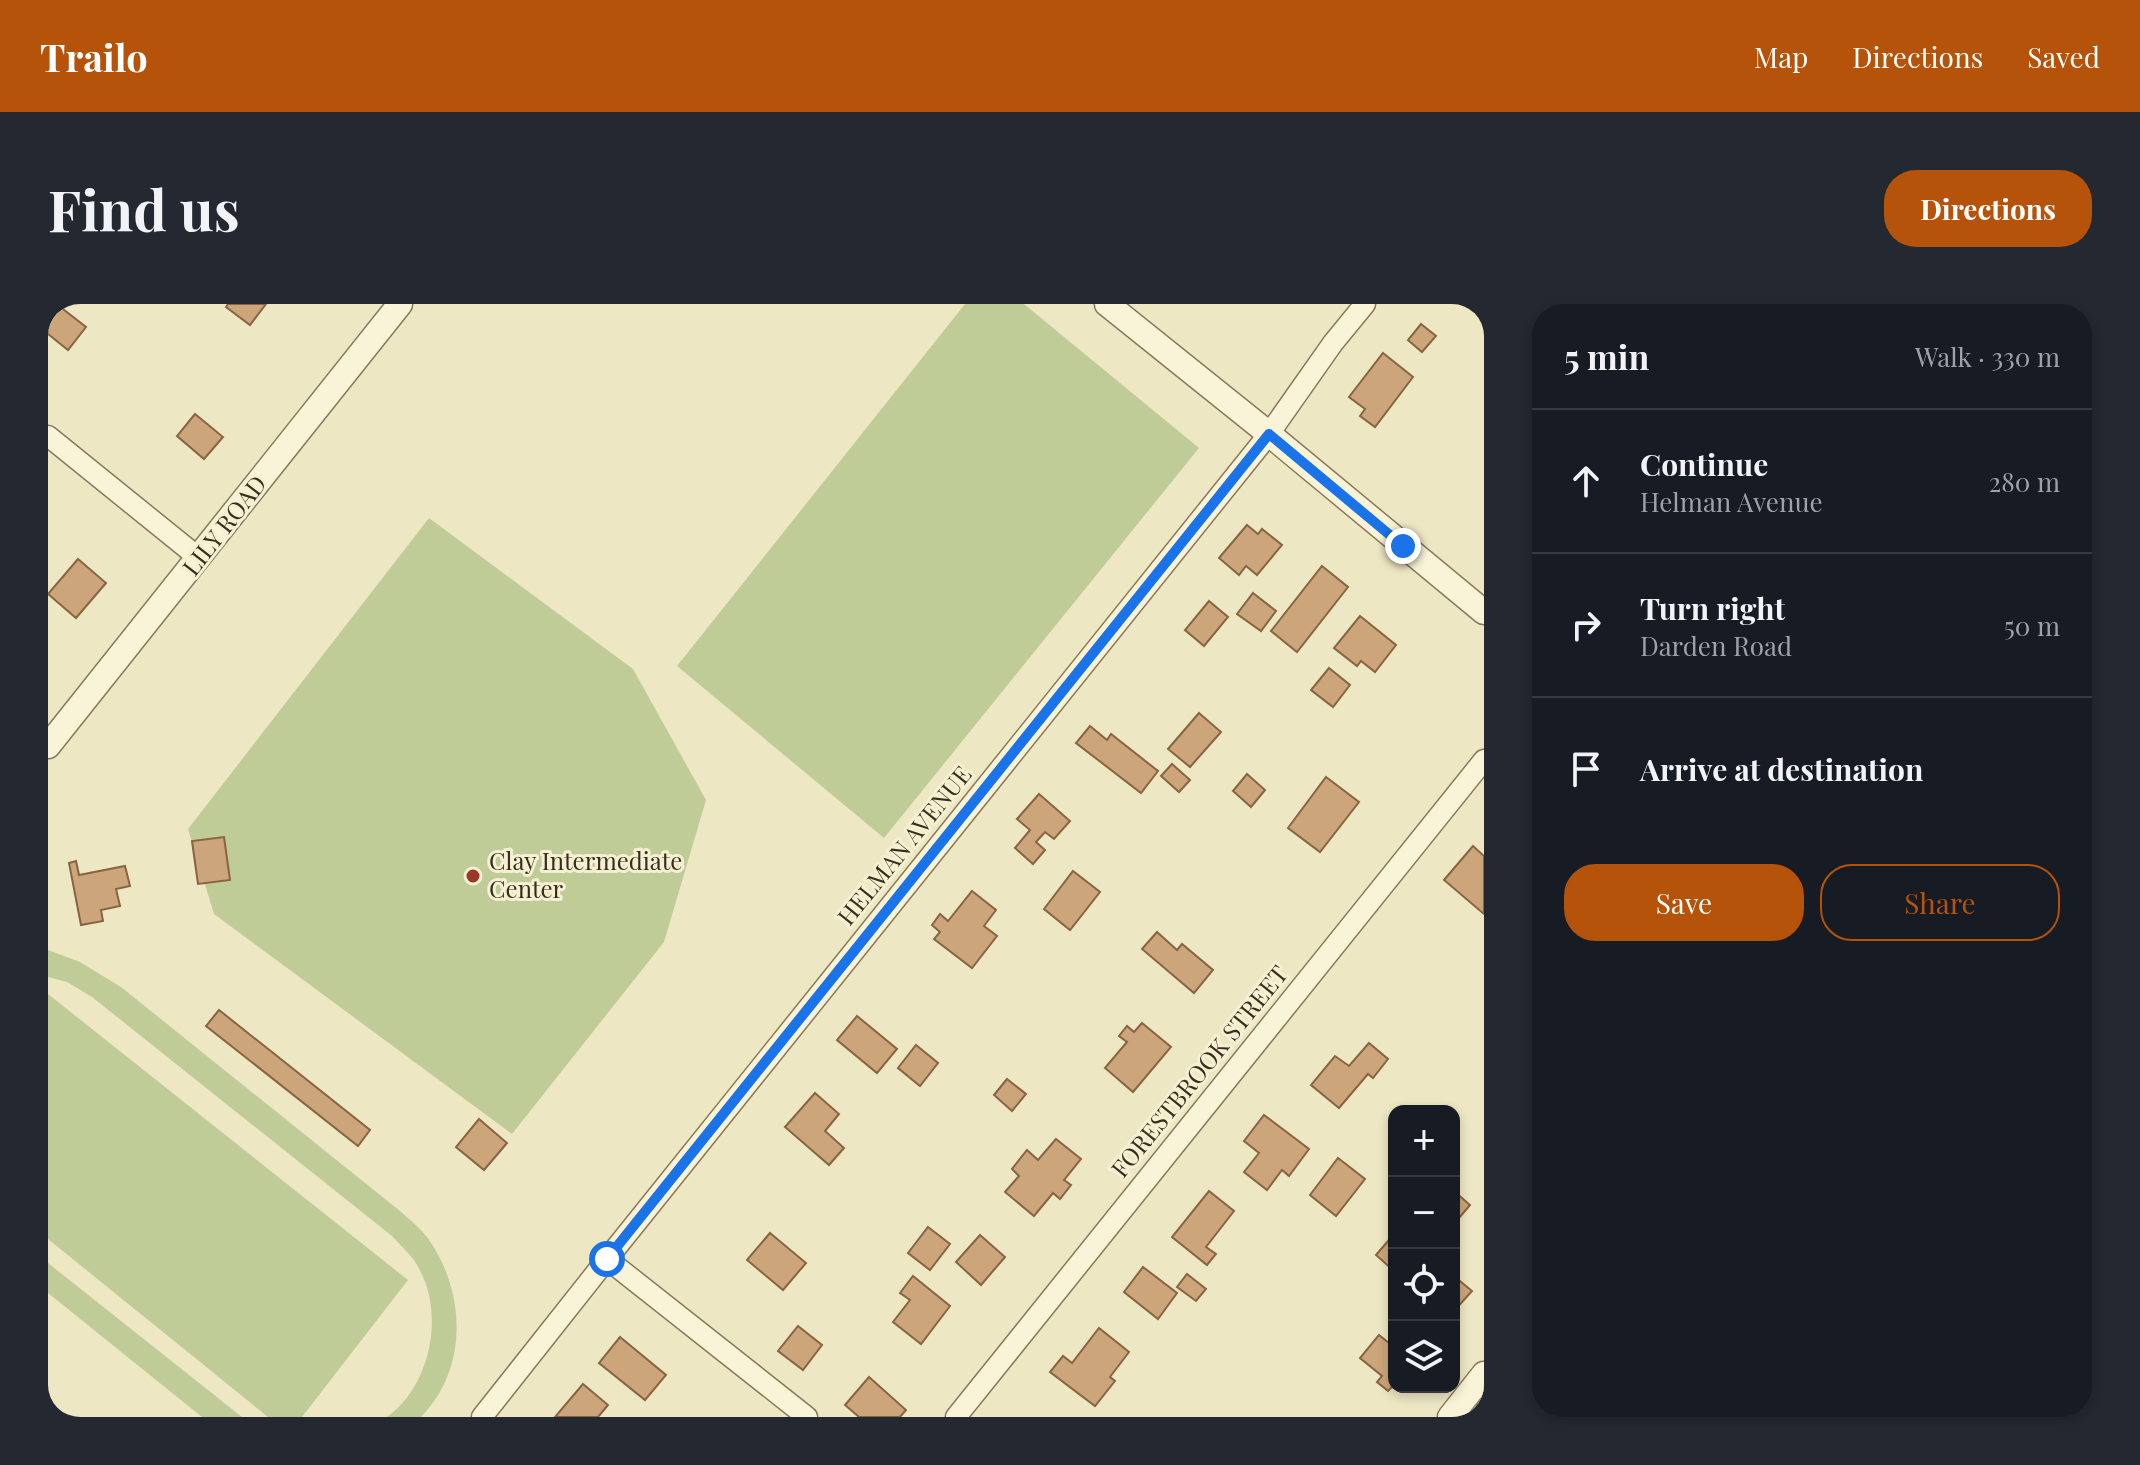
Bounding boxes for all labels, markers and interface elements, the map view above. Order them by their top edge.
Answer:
text: Trailo [40,31,148,82]
text: Map [1754,38,1808,75]
text: Directions [1852,38,1983,75]
text: Saved [2027,38,2100,75]
button: Directions [1884,170,2092,247]
text: Find us [48,171,240,246]
text: 5 min [1564,333,1649,379]
text: Walk · 330 m [1915,339,2060,374]
text: Continue [1640,444,1768,484]
icon: ahead [1564,459,1608,503]
text: 280 m [1989,464,2060,499]
street label: LILY ROAD [174,468,273,582]
text: Helman Avenue [1640,484,1823,519]
route end [1385,528,1421,564]
text: Turn right [1640,588,1785,628]
icon: right [1564,603,1608,647]
text: 50 m [2004,608,2060,643]
text: Darden Road [1640,628,1792,663]
icon: arrive [1564,747,1608,791]
text: Arrive at destination [1640,749,1923,789]
street label: HELMAN AVENUE [829,758,978,931]
place label: Clay Intermediate Center [489,844,682,904]
button: Save [1564,864,1804,941]
button: Share [1820,864,2060,941]
marker: Clay Intermediate Center [464,867,482,885]
street label: FORESTBROOK STREET [1103,958,1294,1183]
map controls [1388,1105,1460,1393]
button: + [1388,1105,1460,1177]
button: − [1388,1177,1460,1249]
route start [589,1241,625,1277]
button: locate [1388,1249,1460,1321]
button: layers [1388,1321,1460,1393]

